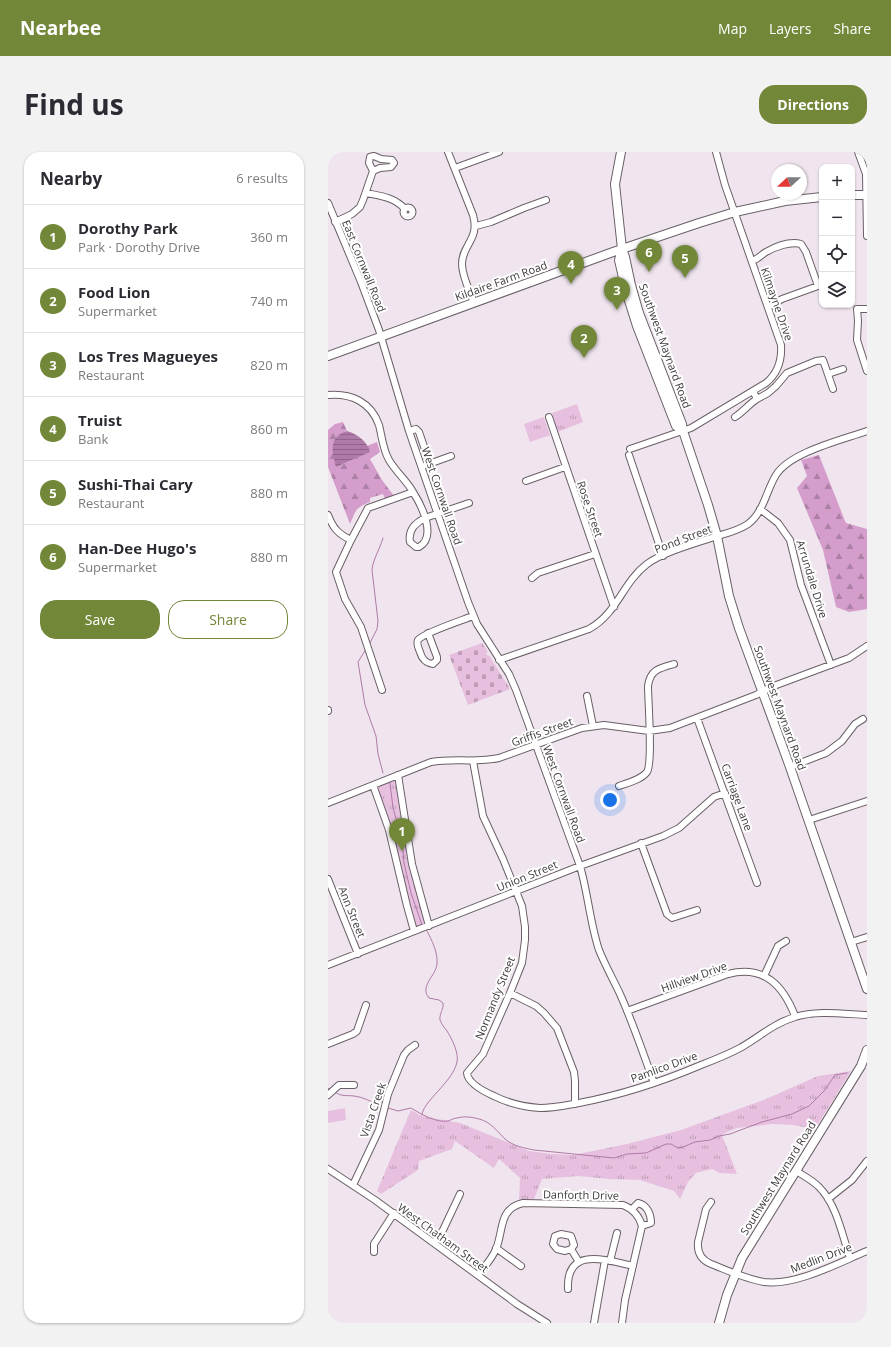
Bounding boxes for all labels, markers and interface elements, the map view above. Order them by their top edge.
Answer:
text: Nearbee [20,15,101,41]
text: Map [718,19,747,38]
text: Layers [769,19,811,38]
text: Share [833,19,871,38]
text: Find us [24,85,124,123]
button: Directions [759,85,867,124]
north arrow [771,164,807,200]
map controls [819,164,855,308]
button: + [819,164,855,200]
text: Nearby [40,167,102,190]
text: 6 results [236,169,288,187]
button: − [819,200,855,236]
street label: East Cornwall Road [339,217,390,314]
text: Dorothy Park [78,218,178,238]
text: 1 [49,228,57,246]
text: 360 m [250,228,288,246]
button: locate [819,236,855,272]
text: Park · Dorothy Drive [78,238,200,256]
pin: 6 [636,239,662,272]
pin: 5 [672,245,698,278]
pin: 4 [558,251,584,284]
street label: Kildaire Farm Road [453,257,549,304]
street label: Kilmayne Drive [758,265,797,343]
button: layers [819,272,855,308]
pin: 3 [604,277,630,310]
street label: Southwest Maynard Road [636,281,695,410]
text: Food Lion [78,282,150,302]
text: 2 [49,292,57,310]
text: 740 m [250,292,288,310]
text: Supermarket [78,302,157,320]
pin: 2 [571,325,597,358]
text: Los Tres Magueyes [78,346,218,366]
text: 3 [49,356,57,374]
text: 820 m [250,356,288,374]
text: Restaurant [78,366,145,384]
text: Truist [78,410,122,430]
text: 4 [49,420,57,438]
text: 860 m [250,420,288,438]
text: Bank [78,430,108,448]
street label: West Cornwall Road [419,445,466,547]
text: Sushi-Thai Cary [78,474,193,494]
street label: Rose Street [574,479,607,539]
text: 5 [49,484,57,502]
text: 880 m [250,484,288,502]
text: Restaurant [78,494,145,512]
street label: Pond Street [652,521,714,556]
text: Han-Dee Hugo's [78,538,197,558]
street label: Arrundale Drive [793,538,831,620]
text: 6 [49,548,57,566]
text: 880 m [250,548,288,566]
text: Supermarket [78,558,157,576]
button: Save [40,600,160,639]
button: Share [168,600,288,639]
street label: Southwest Maynard Road [751,643,810,772]
street label: Griffis Street [509,713,575,750]
street label: West Cornwall Road [540,743,589,845]
street label: Carriage Lane [718,761,757,833]
your location [600,790,620,810]
pin: 1 [389,818,415,851]
street label: Union Street [494,856,560,895]
street label: Ann Street [335,884,370,940]
street label: Normandy Street [471,954,518,1042]
street label: Hillview Drive [659,958,729,995]
street label: Pamlico Drive [628,1047,699,1086]
street label: Vista Creek [356,1080,389,1139]
street label: Southwest Maynard Road [736,1118,819,1237]
street label: Danforth Drive [543,1186,619,1203]
street label: West Chatham Street [395,1200,492,1276]
street label: Medlin Drive [788,1239,854,1276]

